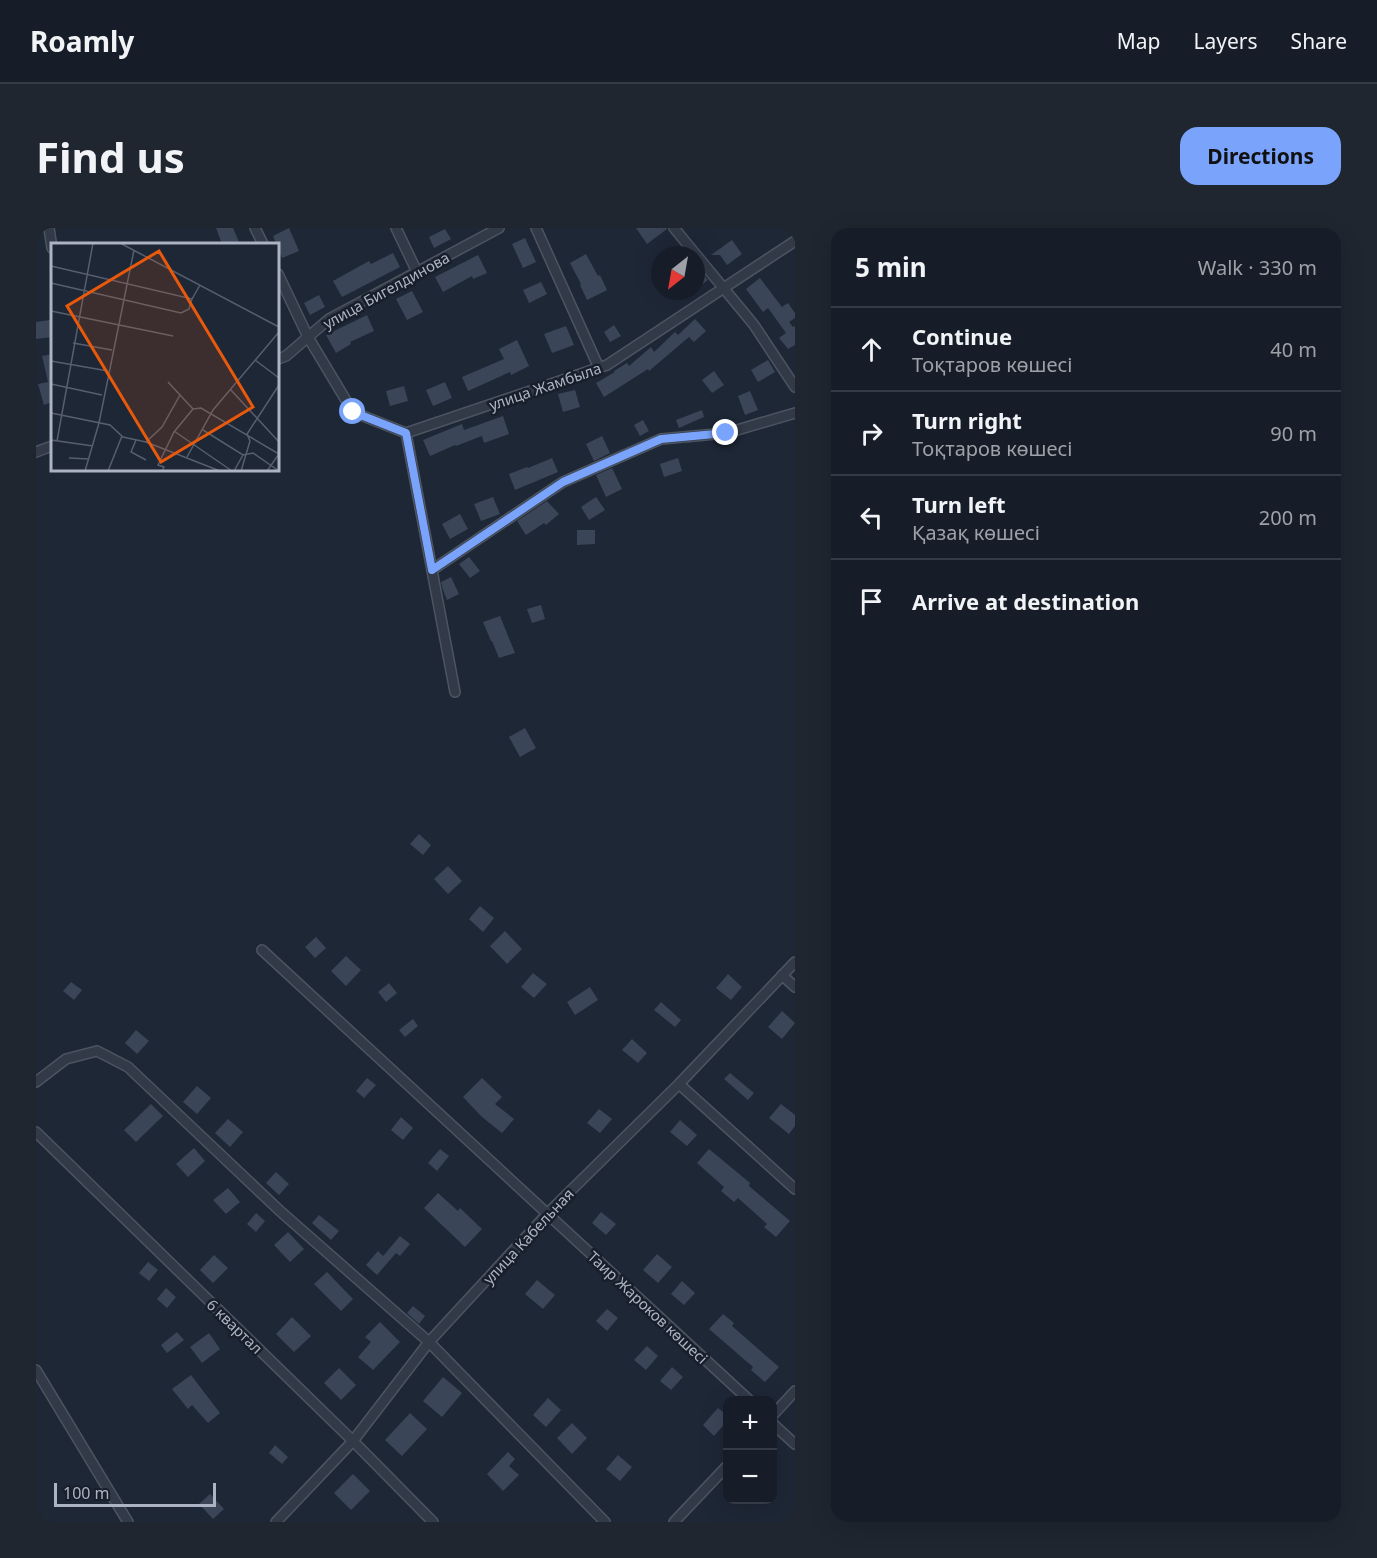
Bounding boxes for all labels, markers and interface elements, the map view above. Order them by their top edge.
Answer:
text: Roamly [30,22,134,60]
text: Map [1117,27,1161,55]
text: Layers [1194,27,1258,55]
text: Share [1291,27,1347,55]
button: Directions [1180,127,1341,185]
text: Find us [36,128,185,185]
inset map [51,243,279,471]
north arrow [651,246,705,300]
street label: улица Бигелдинова [319,247,453,333]
text: 5 min [855,249,927,285]
text: Walk · 330 m [1198,254,1317,281]
text: Continue [912,321,1012,351]
icon: ahead [855,333,888,366]
text: 40 m [1270,336,1317,363]
text: Тоқтаров көшесі [912,351,1073,378]
street label: улица Жамбыла [486,357,604,415]
route start [339,398,365,424]
text: Turn right [912,405,1022,435]
icon: right [855,417,888,450]
route end [712,419,738,445]
text: 90 m [1270,420,1317,447]
text: Тоқтаров көшесі [912,435,1073,462]
text: Turn left [912,489,1006,519]
icon: left [855,501,888,534]
text: 200 m [1259,504,1317,531]
text: Қазақ көшесі [912,519,1040,546]
icon: arrive [855,585,888,618]
text: Arrive at destination [912,586,1139,616]
street label: улица Кабельная [478,1184,578,1288]
street label: Таир Жароков көшесі [584,1246,712,1368]
street label: 6 квартал [203,1294,267,1358]
map controls [723,1396,777,1504]
button: + [723,1396,777,1450]
button: − [723,1450,777,1504]
scale bar [54,1480,216,1508]
text: 100 m [63,1482,110,1504]

